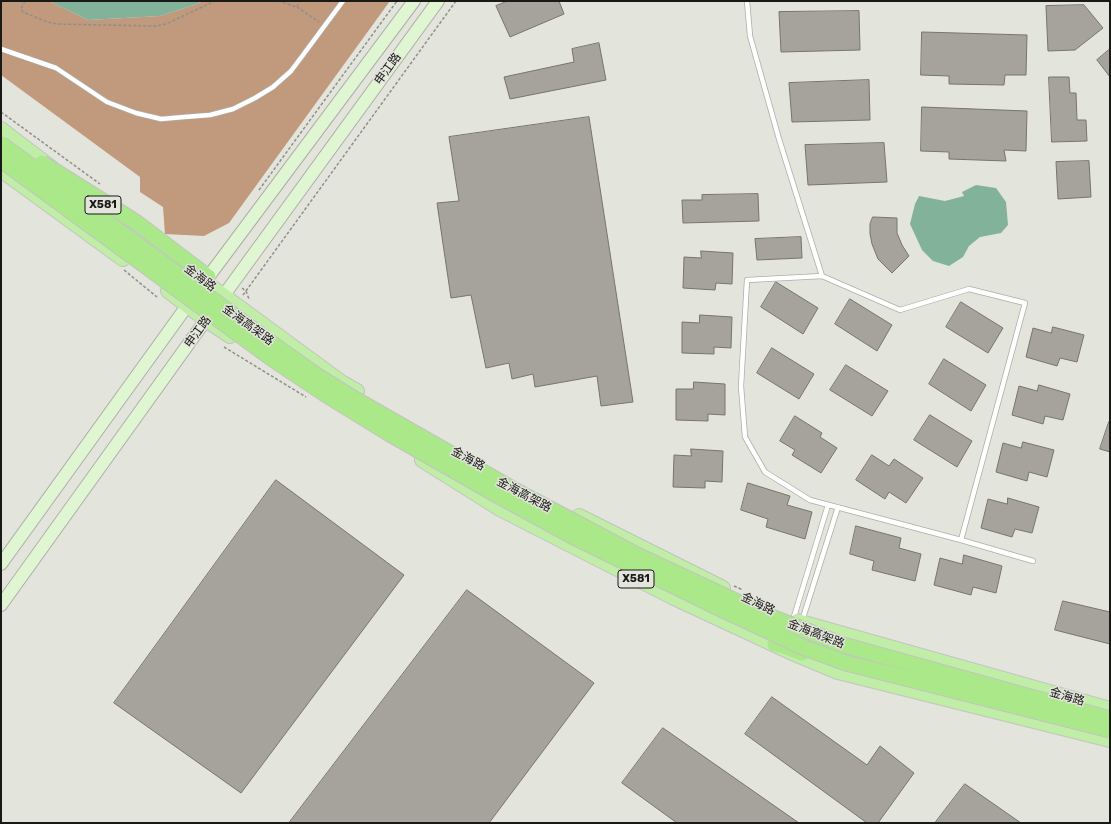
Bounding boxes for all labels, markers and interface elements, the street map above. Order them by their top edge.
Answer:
street label: 申江路 [372,50,404,88]
road number: X581 [85,196,121,214]
street label: 金海路 [181,261,219,295]
street label: 金海高架路 [219,302,277,348]
street label: 申江路 [182,313,214,351]
street label: 金海路 [449,444,487,474]
street label: 金海高架路 [494,475,554,515]
road number: X581 [618,570,654,588]
street label: 金海路 [739,590,777,618]
street label: 金海高架路 [785,617,847,651]
street label: 金海路 [1048,685,1086,709]

